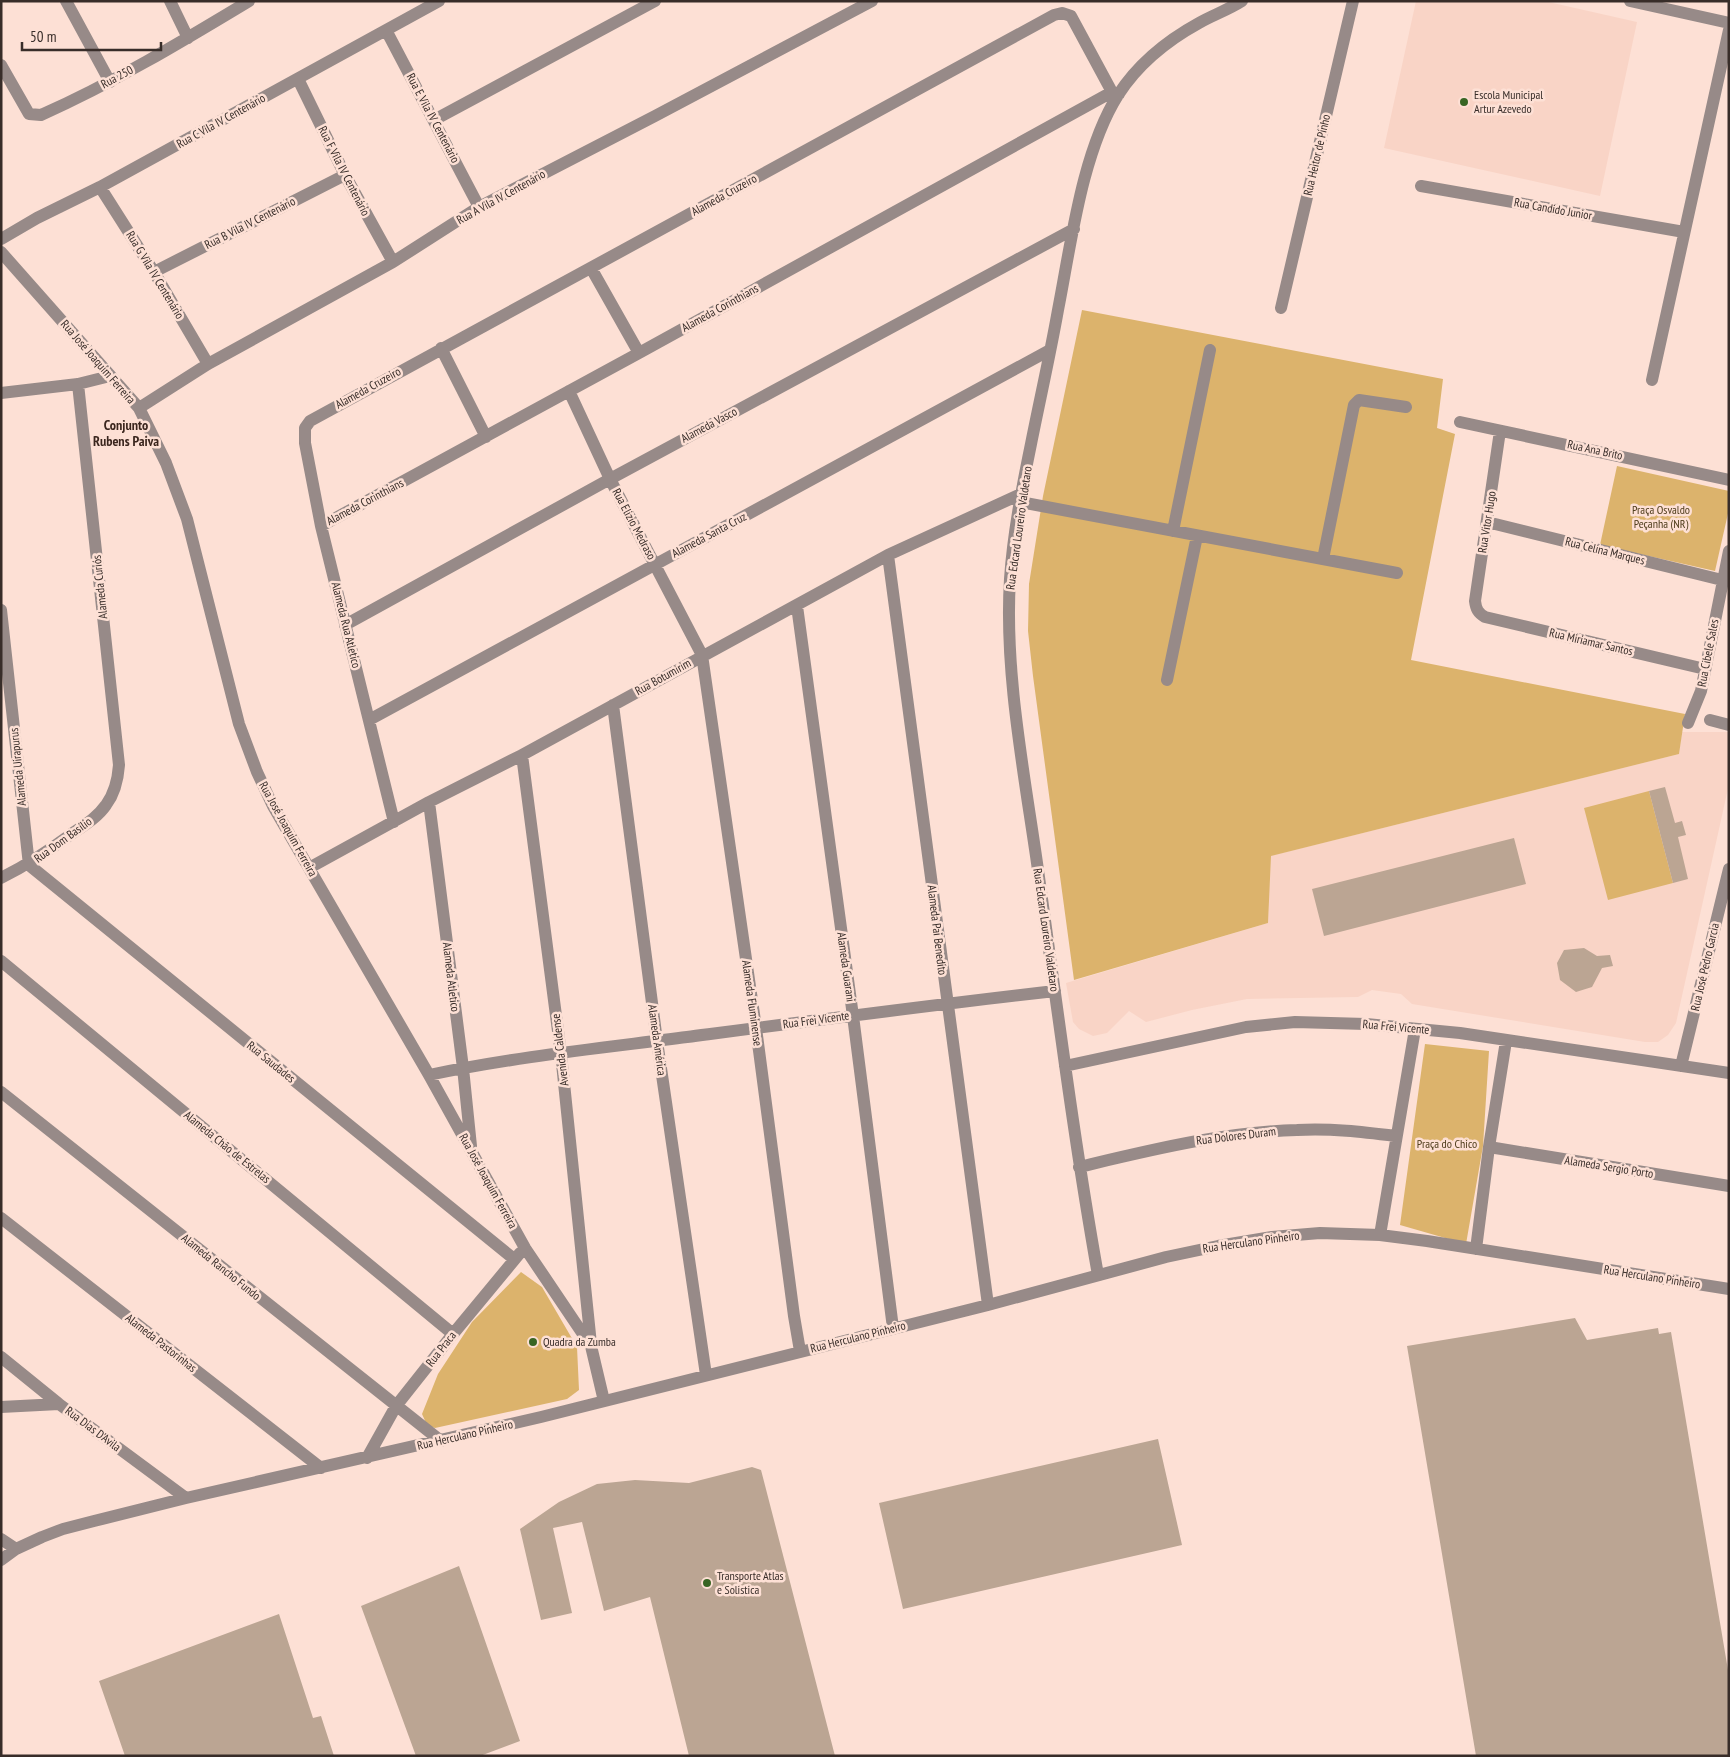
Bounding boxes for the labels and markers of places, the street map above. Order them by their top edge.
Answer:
place label: Escola Municipal Artur Azevedo [1474,87,1543,116]
marker: Escola Municipal Artur Azevedo [1458,96,1470,108]
place label: Quadra da Zumba [543,1334,616,1349]
marker: Quadra da Zumba [527,1336,539,1348]
place label: Transporte Atlas e Solistica [717,1568,784,1597]
marker: Transporte Atlas e Solistica [701,1577,713,1589]

